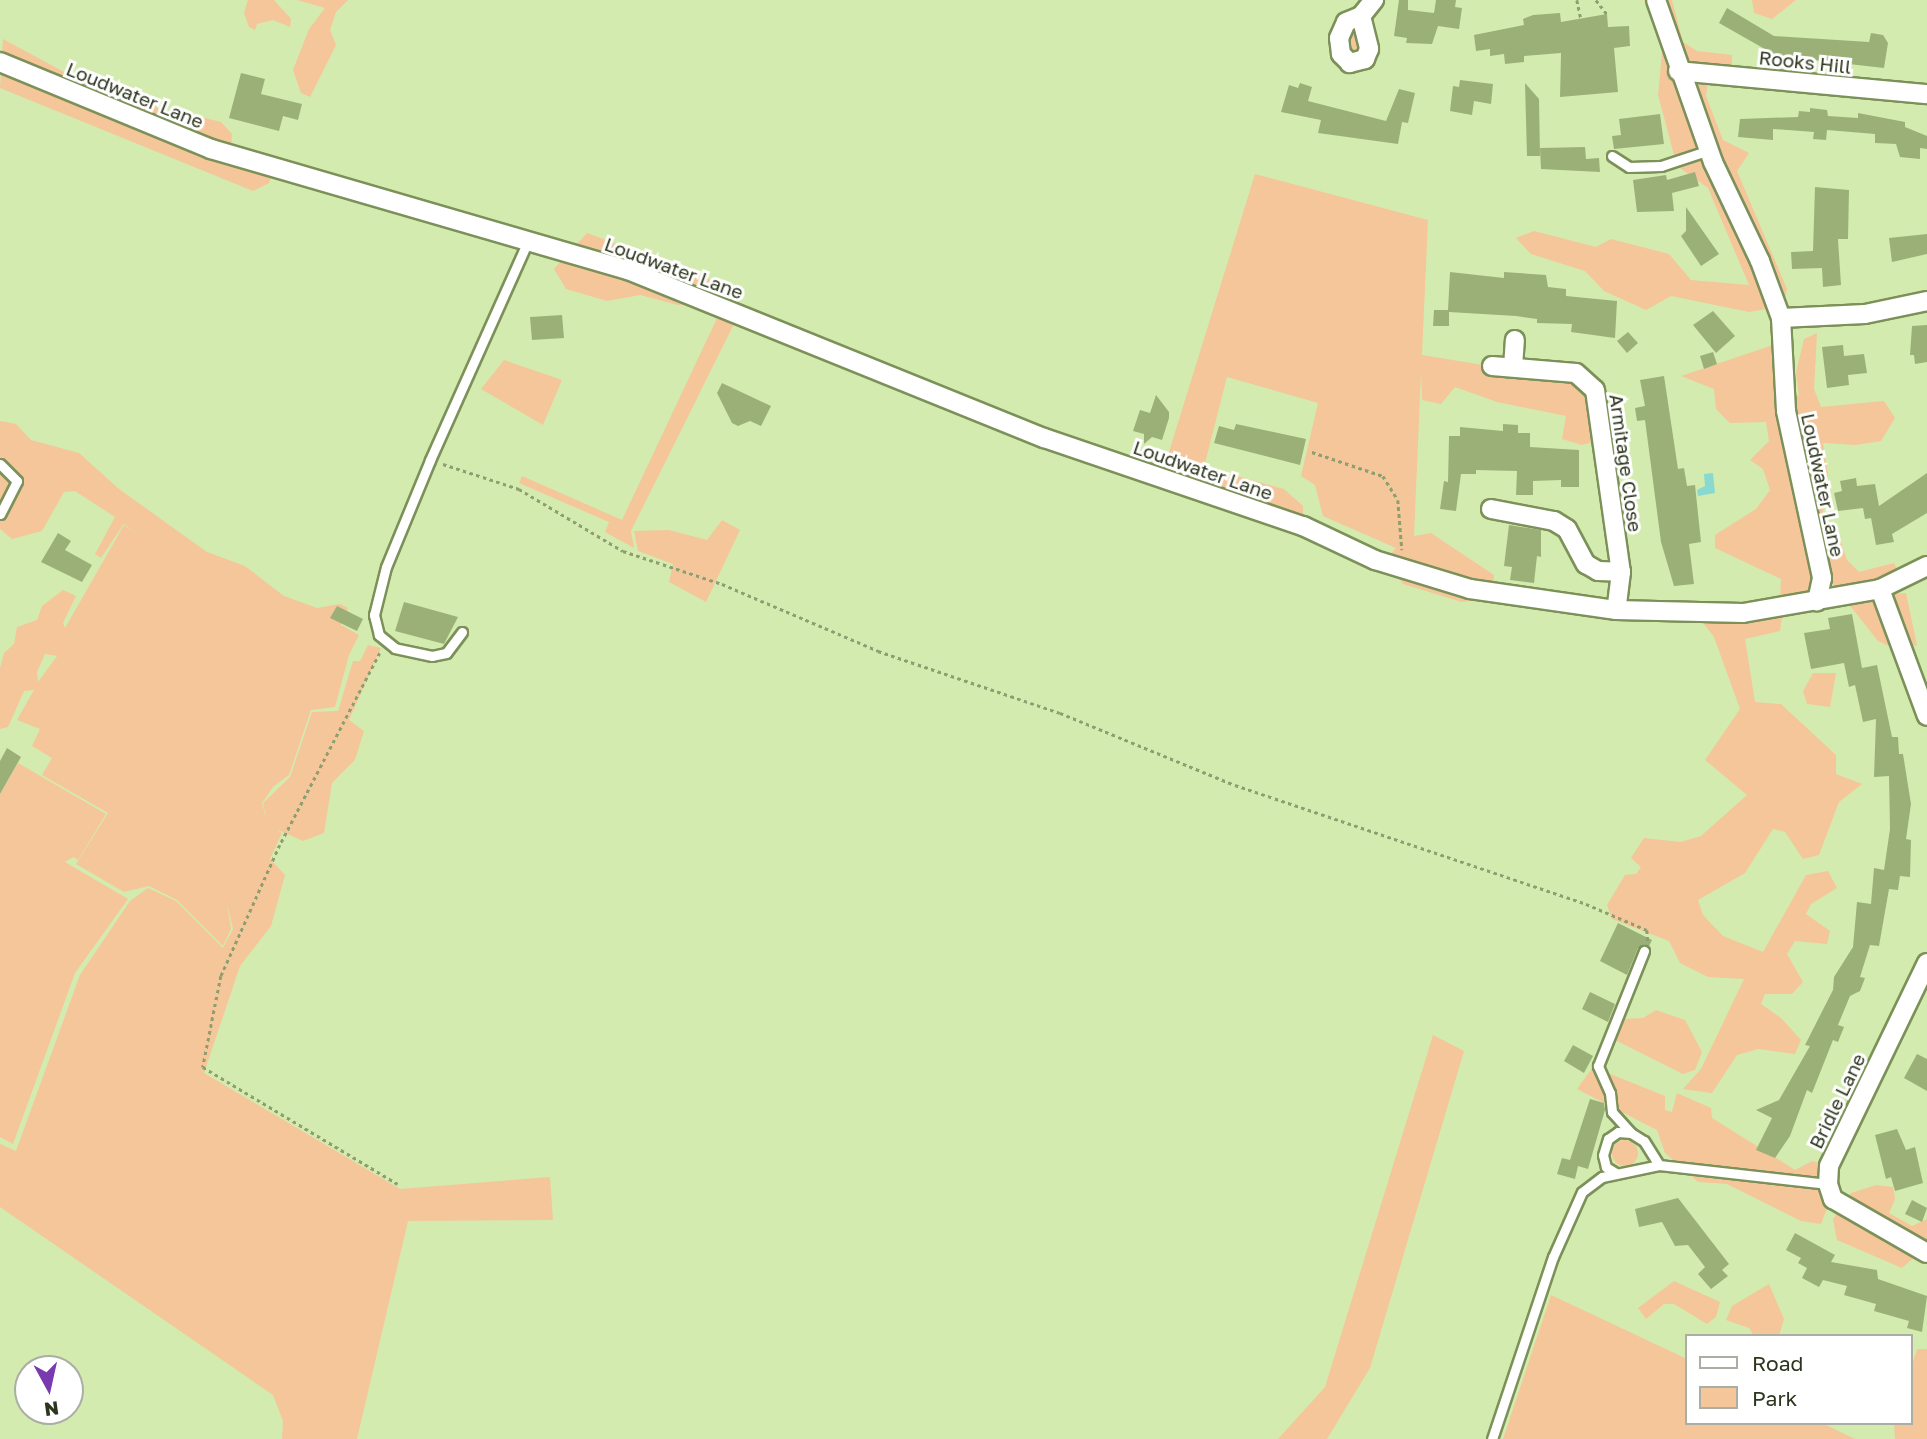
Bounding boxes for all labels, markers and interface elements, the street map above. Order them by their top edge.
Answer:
street label: Rooks Hill [1758,46,1852,78]
street label: Loudwater Lane [63,57,207,133]
street label: Loudwater Lane [601,232,747,304]
street label: Armitage Close [1605,393,1647,533]
street label: Loudwater Lane [1797,411,1849,559]
street label: Loudwater Lane [1130,435,1276,505]
street label: Bridle Lane [1804,1050,1870,1152]
legend [1686,1334,1913,1425]
text: Road [1752,1350,1803,1376]
north arrow [14,1355,84,1425]
text: Park [1752,1385,1797,1411]
text: N [43,1397,60,1422]

